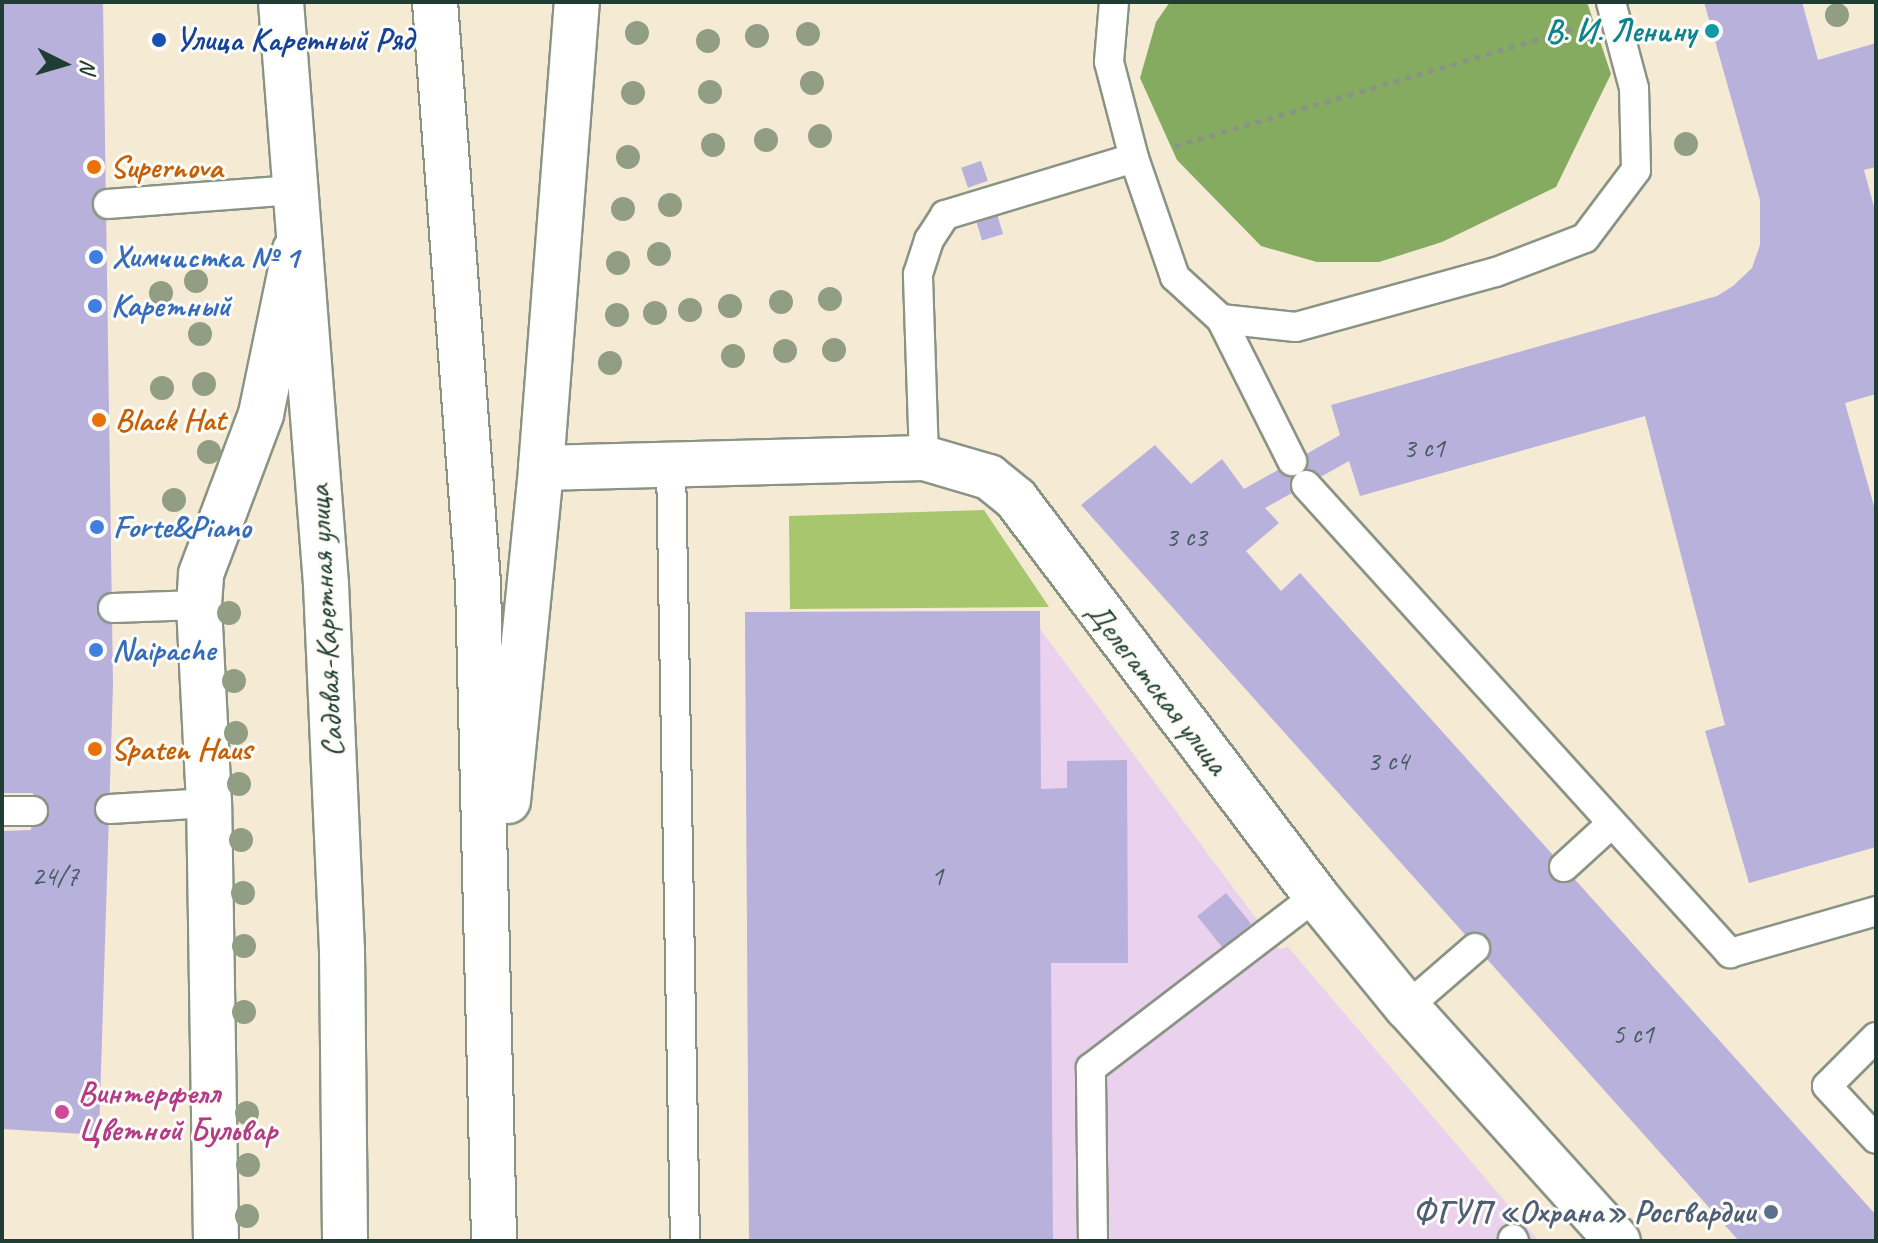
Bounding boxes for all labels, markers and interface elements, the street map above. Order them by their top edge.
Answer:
place label: В. И. Ленину [1545,12,1696,50]
place label: Улица Каретный Ряд [175,21,416,59]
marker: В. И. Ленину [1703,22,1721,40]
north arrow [24,24,104,104]
marker: Улица Каретный Ряд [150,31,168,49]
text: N [73,58,102,74]
place label: Supernova [110,148,222,186]
marker: Supernova [85,158,103,176]
place label: Химчистка № 1 [112,238,299,276]
marker: Химчистка № 1 [87,248,105,266]
place label: Каретный [111,287,230,325]
marker: Каретный [86,297,104,315]
place label: Black Hat [115,401,226,439]
marker: Black Hat [90,411,108,429]
house number: 3 с1 [1403,431,1445,465]
street label: Садовая-Каретная улица [300,483,352,759]
place label: Forte&Piano [113,508,251,546]
marker: Forte&Piano [88,518,106,536]
house number: 3 c3 [1165,520,1207,554]
street label: Делегатская улица [1077,593,1237,783]
place label: Naipache [112,631,215,669]
marker: Naipache [87,641,105,659]
place label: Spaten Haus [111,730,253,768]
marker: Spaten Haus [86,740,104,758]
house number: 3 с4 [1367,744,1409,778]
house number: 24/7 [31,859,79,893]
house number: 1 [931,859,943,893]
house number: 5 с1 [1612,1017,1654,1051]
place label: Винтерфелл Цветной Бульвар [78,1075,277,1150]
marker: Винтерфелл Цветной Бульвар [53,1103,71,1121]
place label: ФГУП «Охрана» Росгвардии [1413,1193,1755,1231]
marker: ФГУП «Охрана» Росгвардии [1762,1203,1780,1221]

